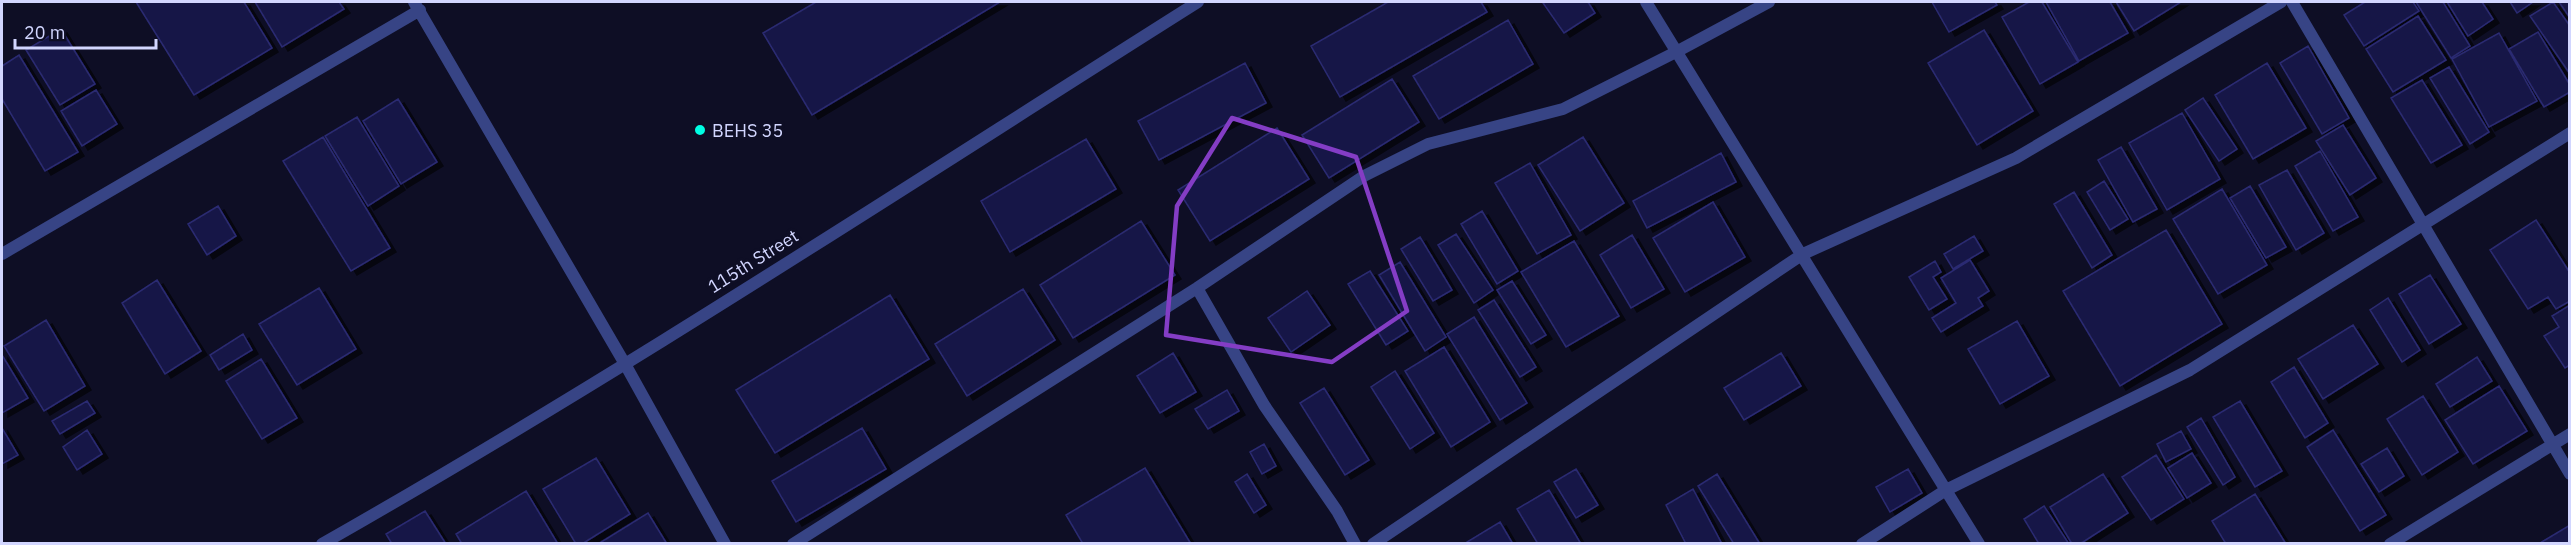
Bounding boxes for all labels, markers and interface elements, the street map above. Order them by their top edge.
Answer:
scale bar [15,12,156,50]
text: 20 m [24,21,66,44]
place label: BEHS 35 [712,119,783,142]
marker: BEHS 35 [693,123,707,137]
street label: 115th Street [703,224,803,298]

